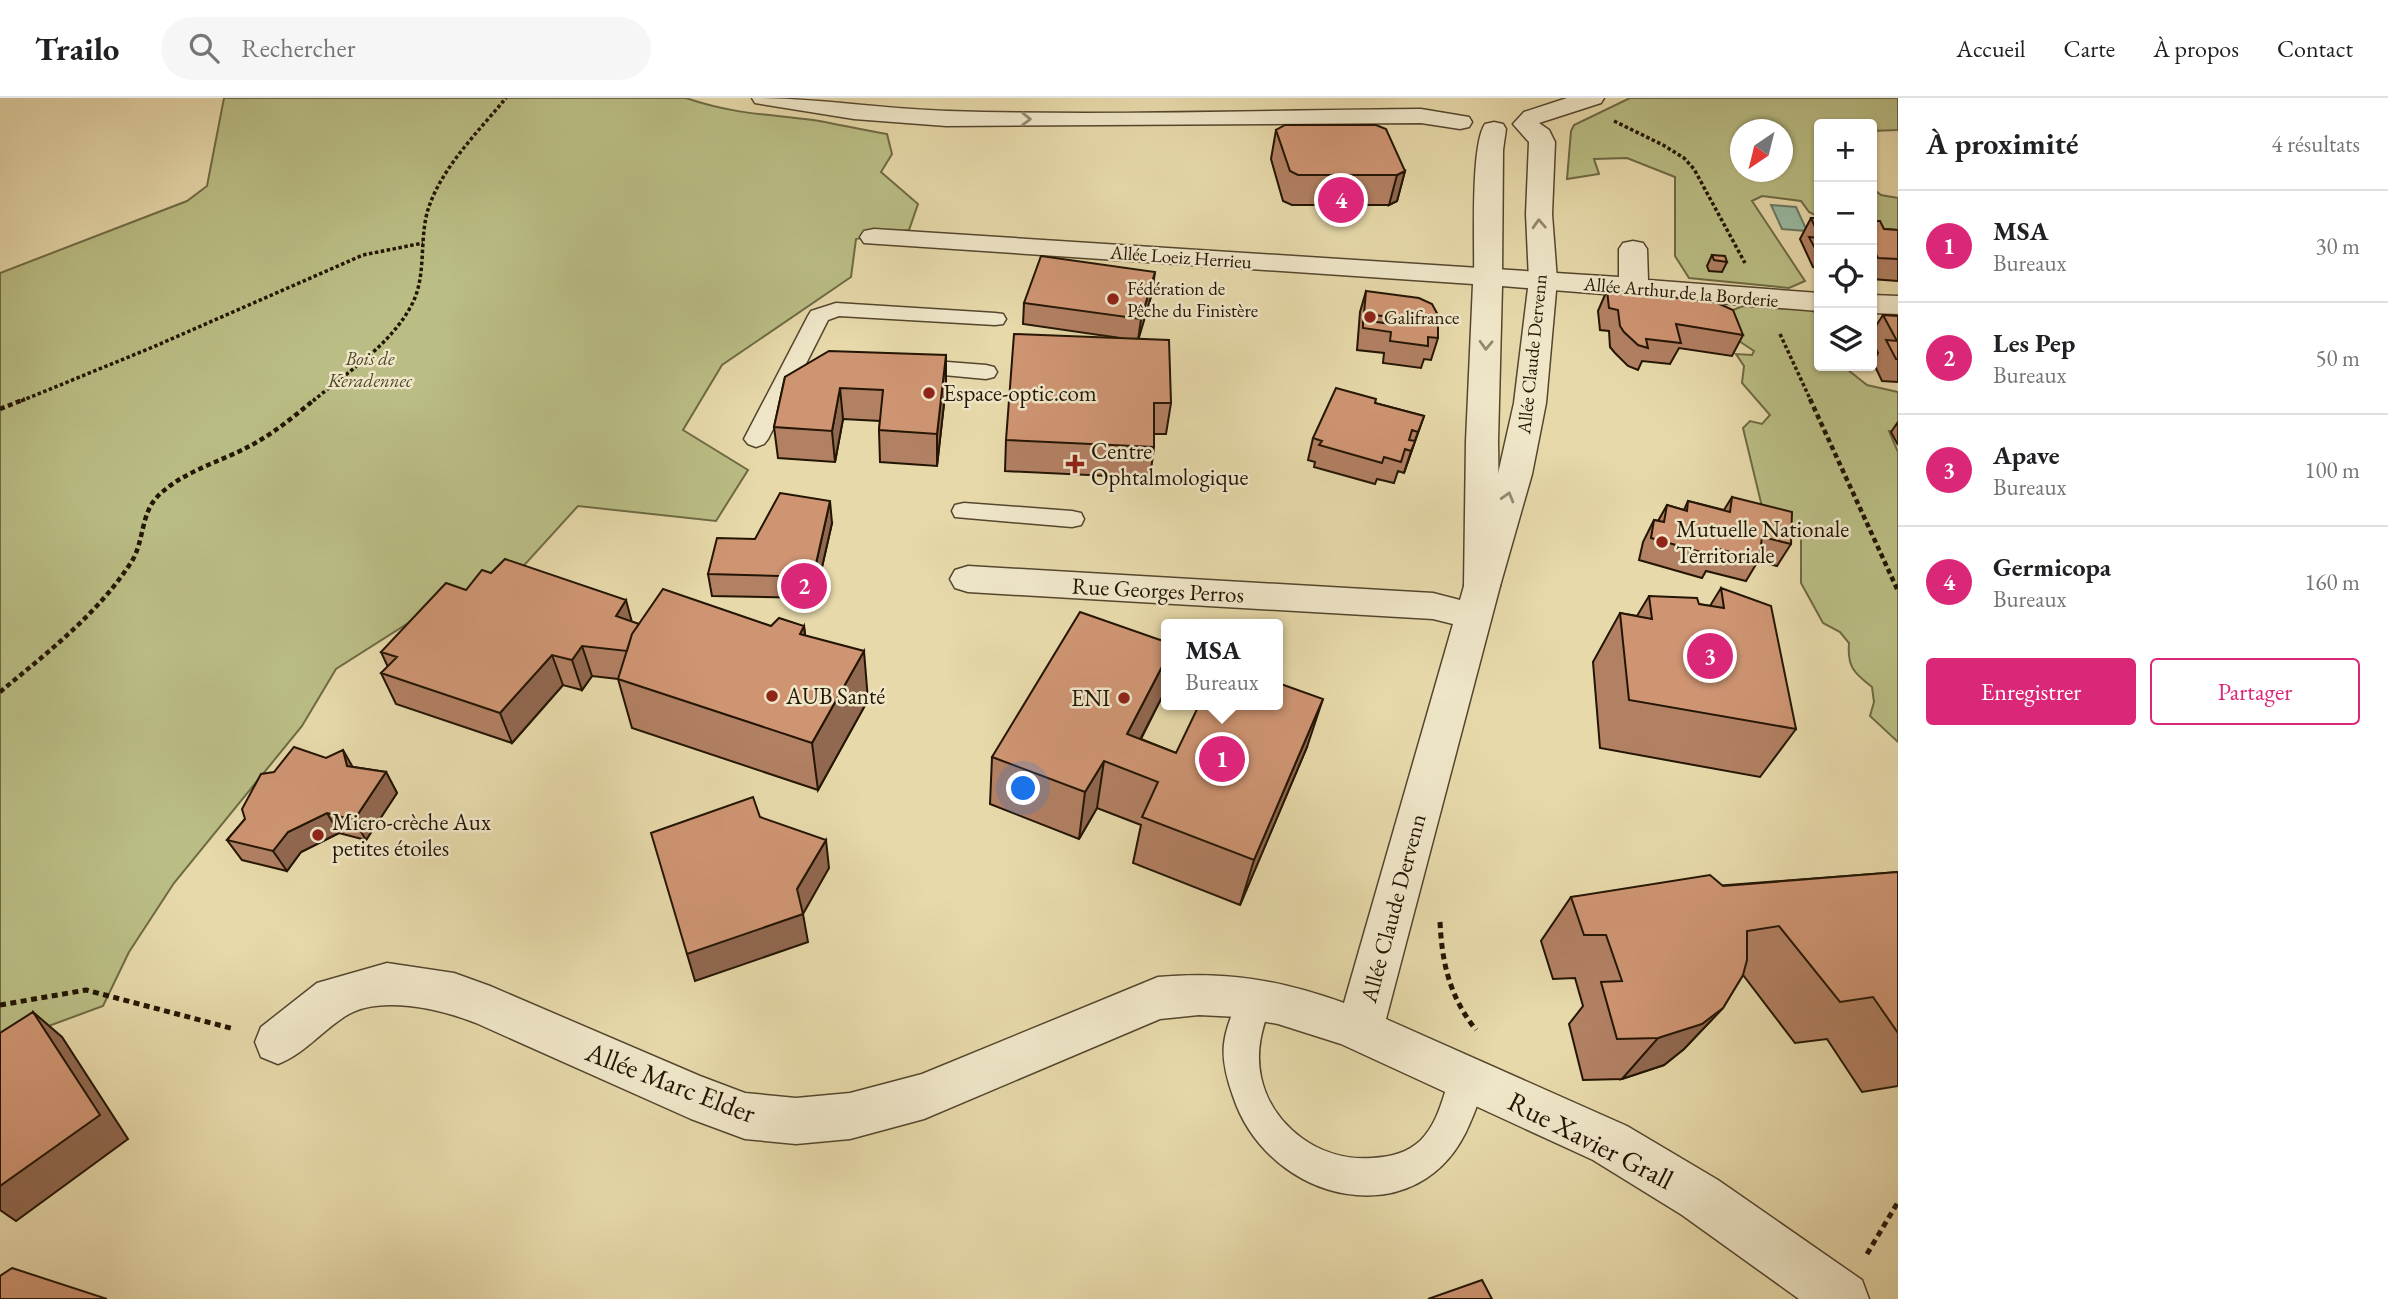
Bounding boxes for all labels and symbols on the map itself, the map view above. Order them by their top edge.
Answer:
one-way arrow [1021,112,1032,127]
north arrow [1730,119,1793,182]
pin: 4 [1318,174,1364,226]
one-way arrow [1532,218,1547,229]
street label: Allée Loeiz Herrieu [1108,240,1253,274]
street label: Allée Arthur de la Borderie [1582,271,1779,313]
street label: Allée Claude Dervenn [1511,273,1553,436]
place label: Fédération de Pêche du Finistère [1127,276,1258,323]
marker: Fédération de Pêche du Finistère [1105,291,1121,307]
place label: Galifrance [1384,305,1459,330]
marker: Galifrance [1362,309,1378,325]
one-way arrow [1478,340,1493,351]
park label: Bois de Keradennec [327,346,413,393]
place label: Espace-optic.com [943,378,1097,408]
marker: Espace-optic.com [921,385,937,401]
place label: Centre Ophtalmologique [1091,436,1249,492]
marker: Centre Ophtalmologique [1065,454,1085,474]
one-way arrow [1500,491,1515,503]
place label: Mutuelle Nationale Territoriale [1676,514,1849,570]
marker: Mutuelle Nationale Territoriale [1654,534,1670,550]
pin: 2 [781,560,827,612]
street label: Rue Georges Perros [1071,571,1245,609]
pin: 3 [1687,630,1733,682]
place label: AUB Santé [785,681,885,711]
place label: ENI [1071,683,1110,713]
marker: AUB Santé [764,688,780,704]
marker: ENI [1116,690,1132,706]
pin: 1 [1199,733,1245,785]
your location [1006,771,1040,805]
place label: Micro-crèche Aux petites étoiles [332,807,491,863]
street label: Allée Claude Dervenn [1353,810,1433,1007]
marker: Micro-crèche Aux petites étoiles [310,827,326,843]
street label: Allée Marc Elder [580,1033,762,1131]
street label: Rue Xavier Grall [1502,1083,1680,1197]

